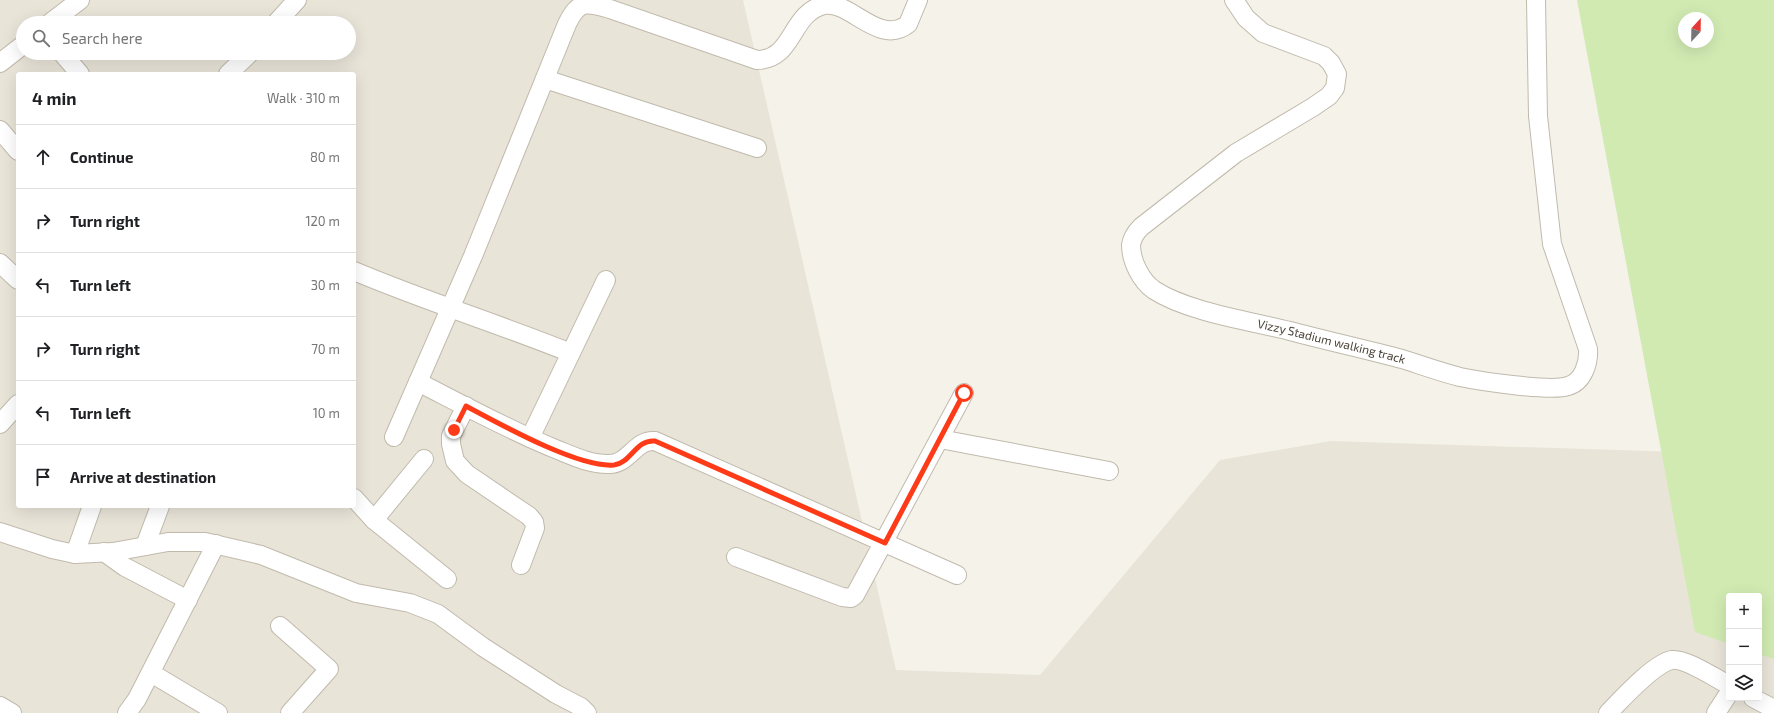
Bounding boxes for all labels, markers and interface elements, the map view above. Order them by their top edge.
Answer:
north arrow [1678,12,1714,48]
search box [16,16,356,60]
icon: search [30,27,52,49]
text: Search here [62,29,143,47]
text: 4 min [32,88,76,108]
text: Walk · 310 m [267,90,340,106]
icon: ahead [32,146,54,168]
text: Continue [70,148,133,166]
text: 80 m [310,149,340,165]
icon: right [32,210,54,232]
text: Turn right [70,212,140,230]
text: 120 m [305,213,340,229]
icon: left [32,274,54,296]
text: Turn left [70,276,131,294]
text: 30 m [311,277,340,293]
street label: Vizzy Stadium walking track [1256,316,1408,366]
icon: right [32,338,54,360]
text: Turn right [70,340,140,358]
text: 70 m [311,341,340,357]
route start [955,384,973,402]
icon: left [32,402,54,424]
text: Turn left [70,404,131,422]
text: 10 m [313,405,340,421]
route end [445,421,463,439]
icon: arrive [32,466,54,488]
text: Arrive at destination [70,468,216,486]
map controls [1726,593,1762,701]
button: + [1726,593,1762,629]
button: − [1726,629,1762,665]
button: layers [1726,665,1762,701]

